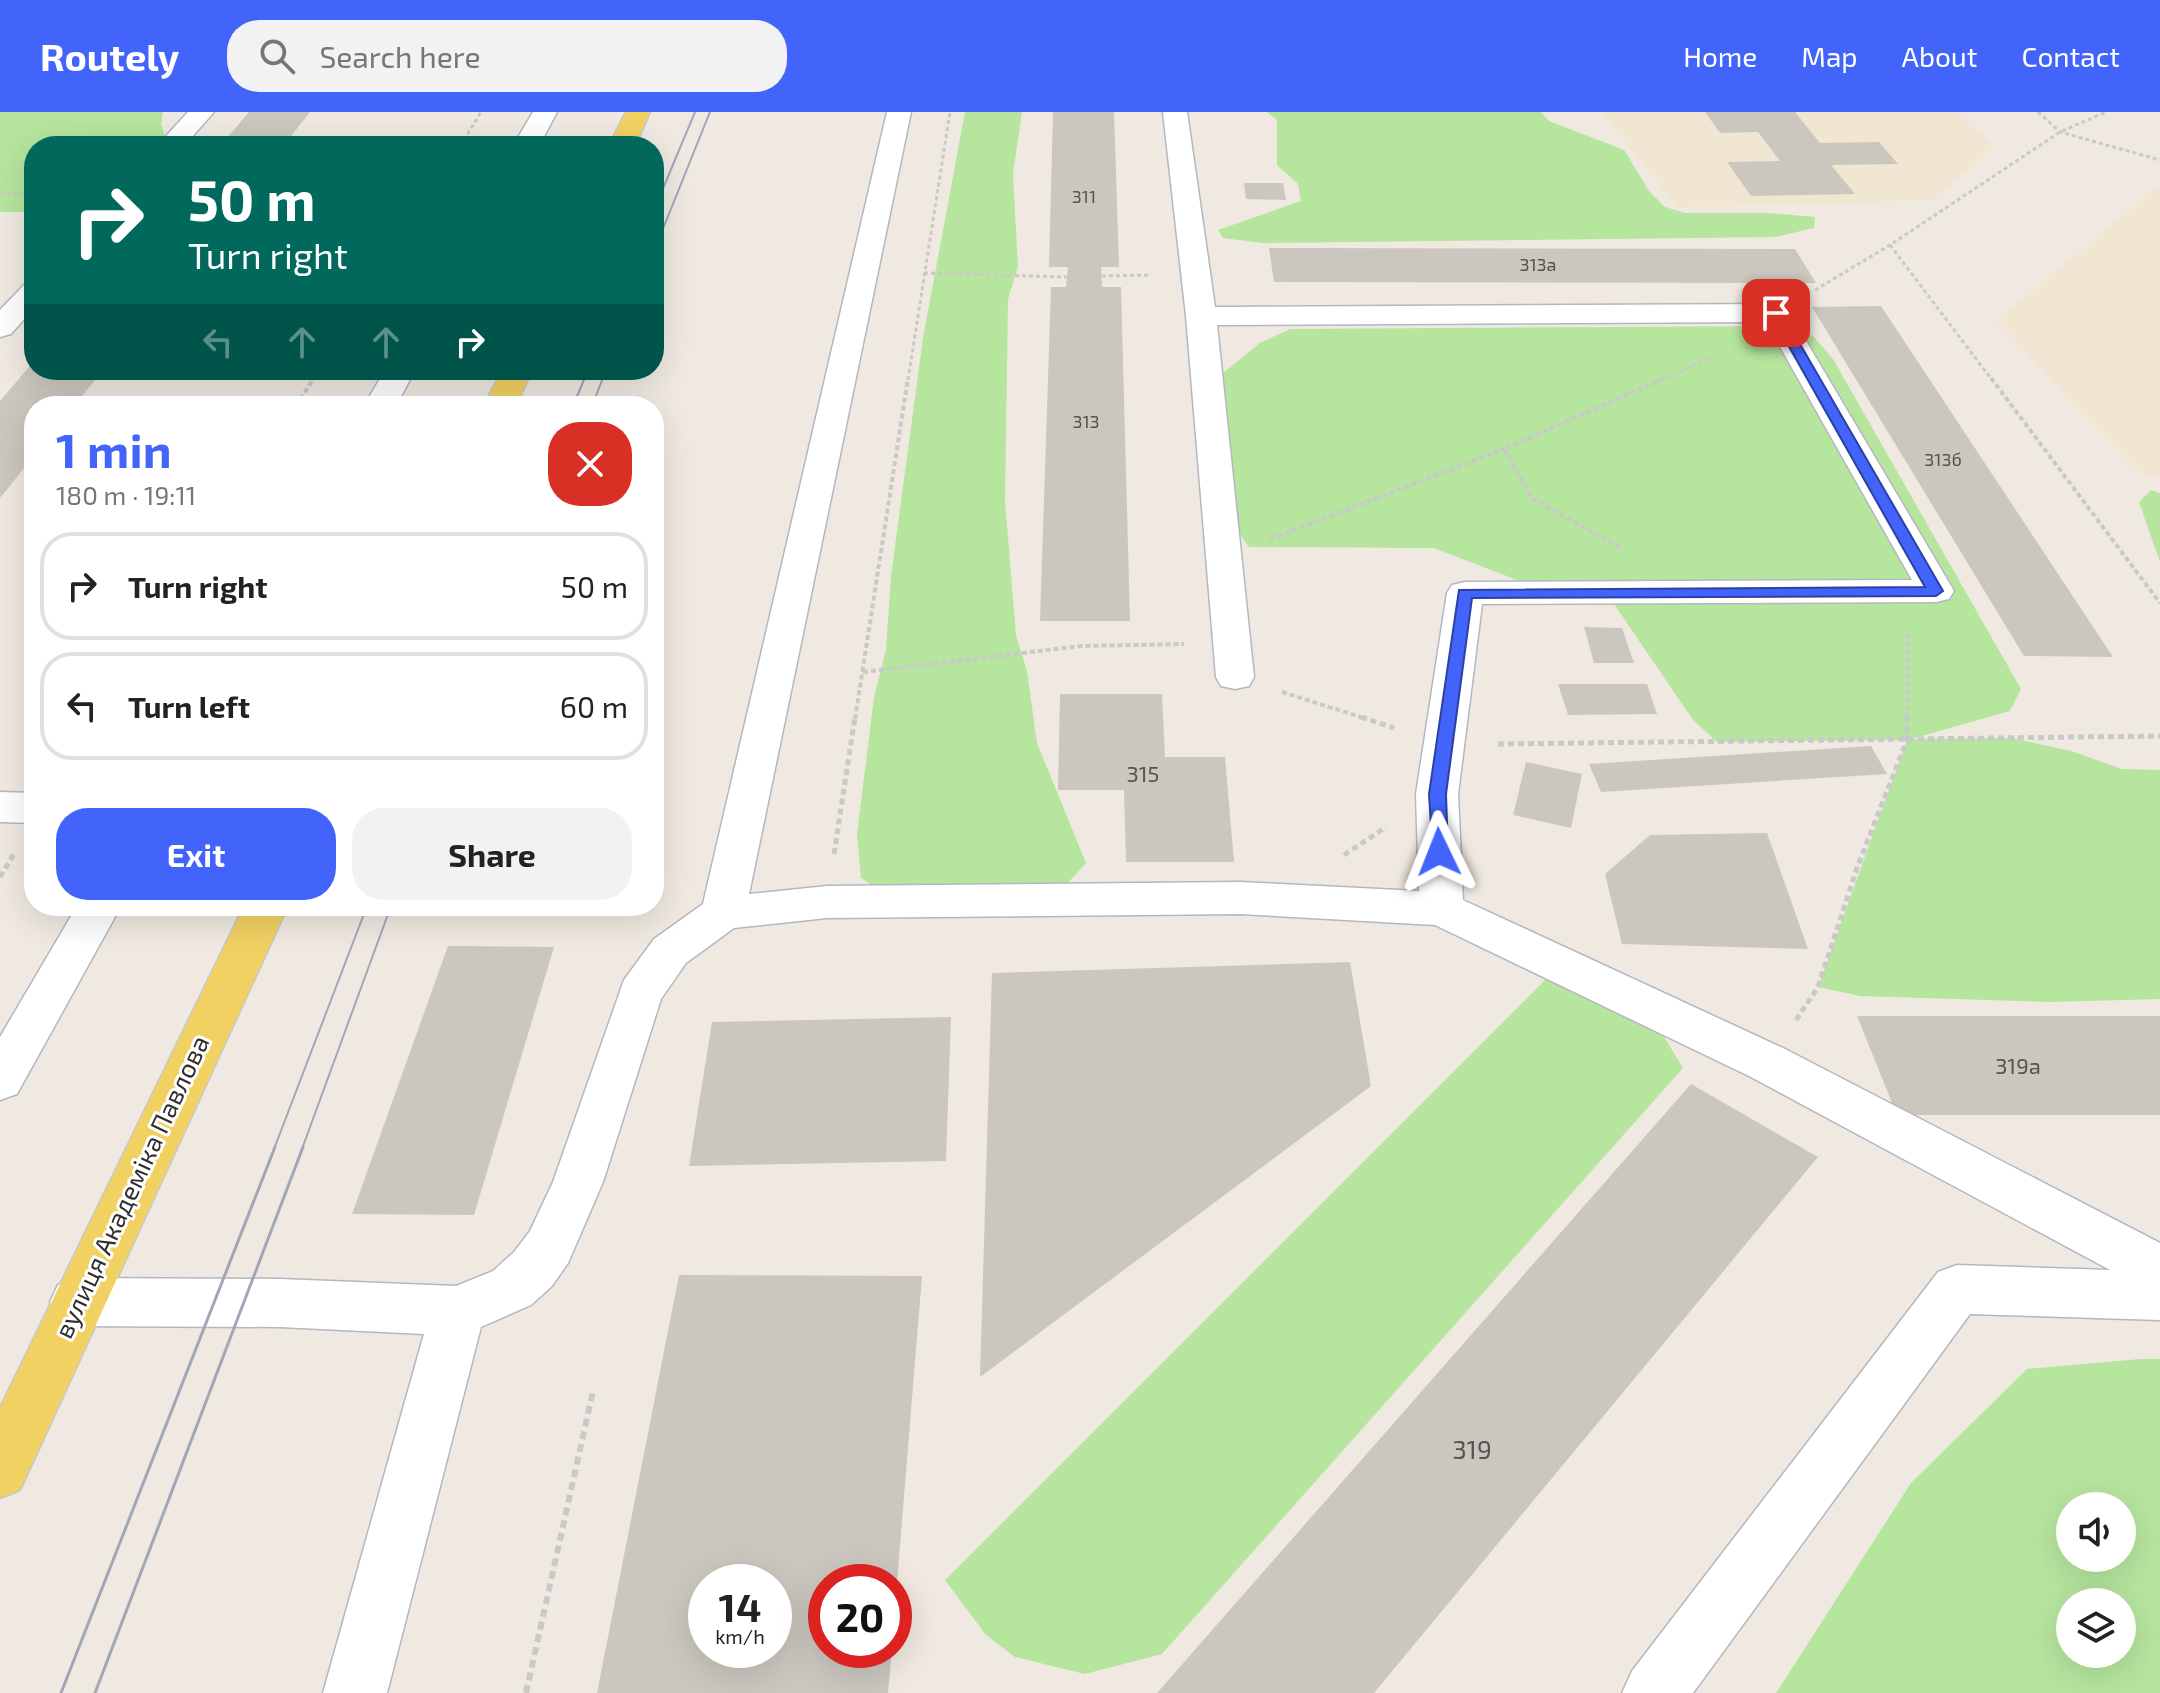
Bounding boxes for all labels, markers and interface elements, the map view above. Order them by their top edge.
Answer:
search box [227,20,787,92]
text: Routely [40,33,179,79]
icon: search [255,34,299,78]
text: Search here [319,38,481,74]
text: Home [1683,39,1757,73]
text: Map [1801,39,1858,73]
text: About [1902,39,1977,73]
text: Contact [2021,39,2120,73]
text: 50 m [188,165,316,232]
icon: right [56,168,160,272]
house number: 311 [1072,185,1096,207]
text: Turn right [188,233,348,276]
house number: 313а [1519,253,1557,275]
pin [1742,279,1810,347]
icon: arrive [1754,291,1798,335]
icon: left [196,320,240,364]
icon: ahead [280,320,324,364]
icon: ahead [364,320,408,364]
icon: right [448,320,492,364]
house number: 313 [1072,410,1100,432]
text: 1 min [56,420,172,478]
button: close [548,422,632,506]
house number: 313б [1924,448,1962,470]
text: 180 m · 19:11 [56,479,196,510]
icon: right [60,564,104,608]
text: Turn right [128,568,268,604]
text: 50 m [561,568,628,604]
icon: left [60,684,104,728]
text: Turn left [128,688,250,724]
text: 60 m [560,688,628,724]
house number: 315 [1127,760,1159,786]
button: Exit [56,808,336,900]
button: Share [352,808,632,900]
position arrow [1397,810,1481,894]
street label: вулиця Академіка Павлова [47,1030,215,1343]
house number: 319а [1995,1052,2041,1078]
house number: 319 [1452,1433,1492,1464]
map controls [2056,1492,2136,1668]
button: sound [2056,1492,2136,1572]
speed limit sign: 20 [808,1564,912,1668]
text: 14 [719,1582,761,1630]
button: layers [2056,1588,2136,1668]
text: km/h [715,1624,765,1648]

